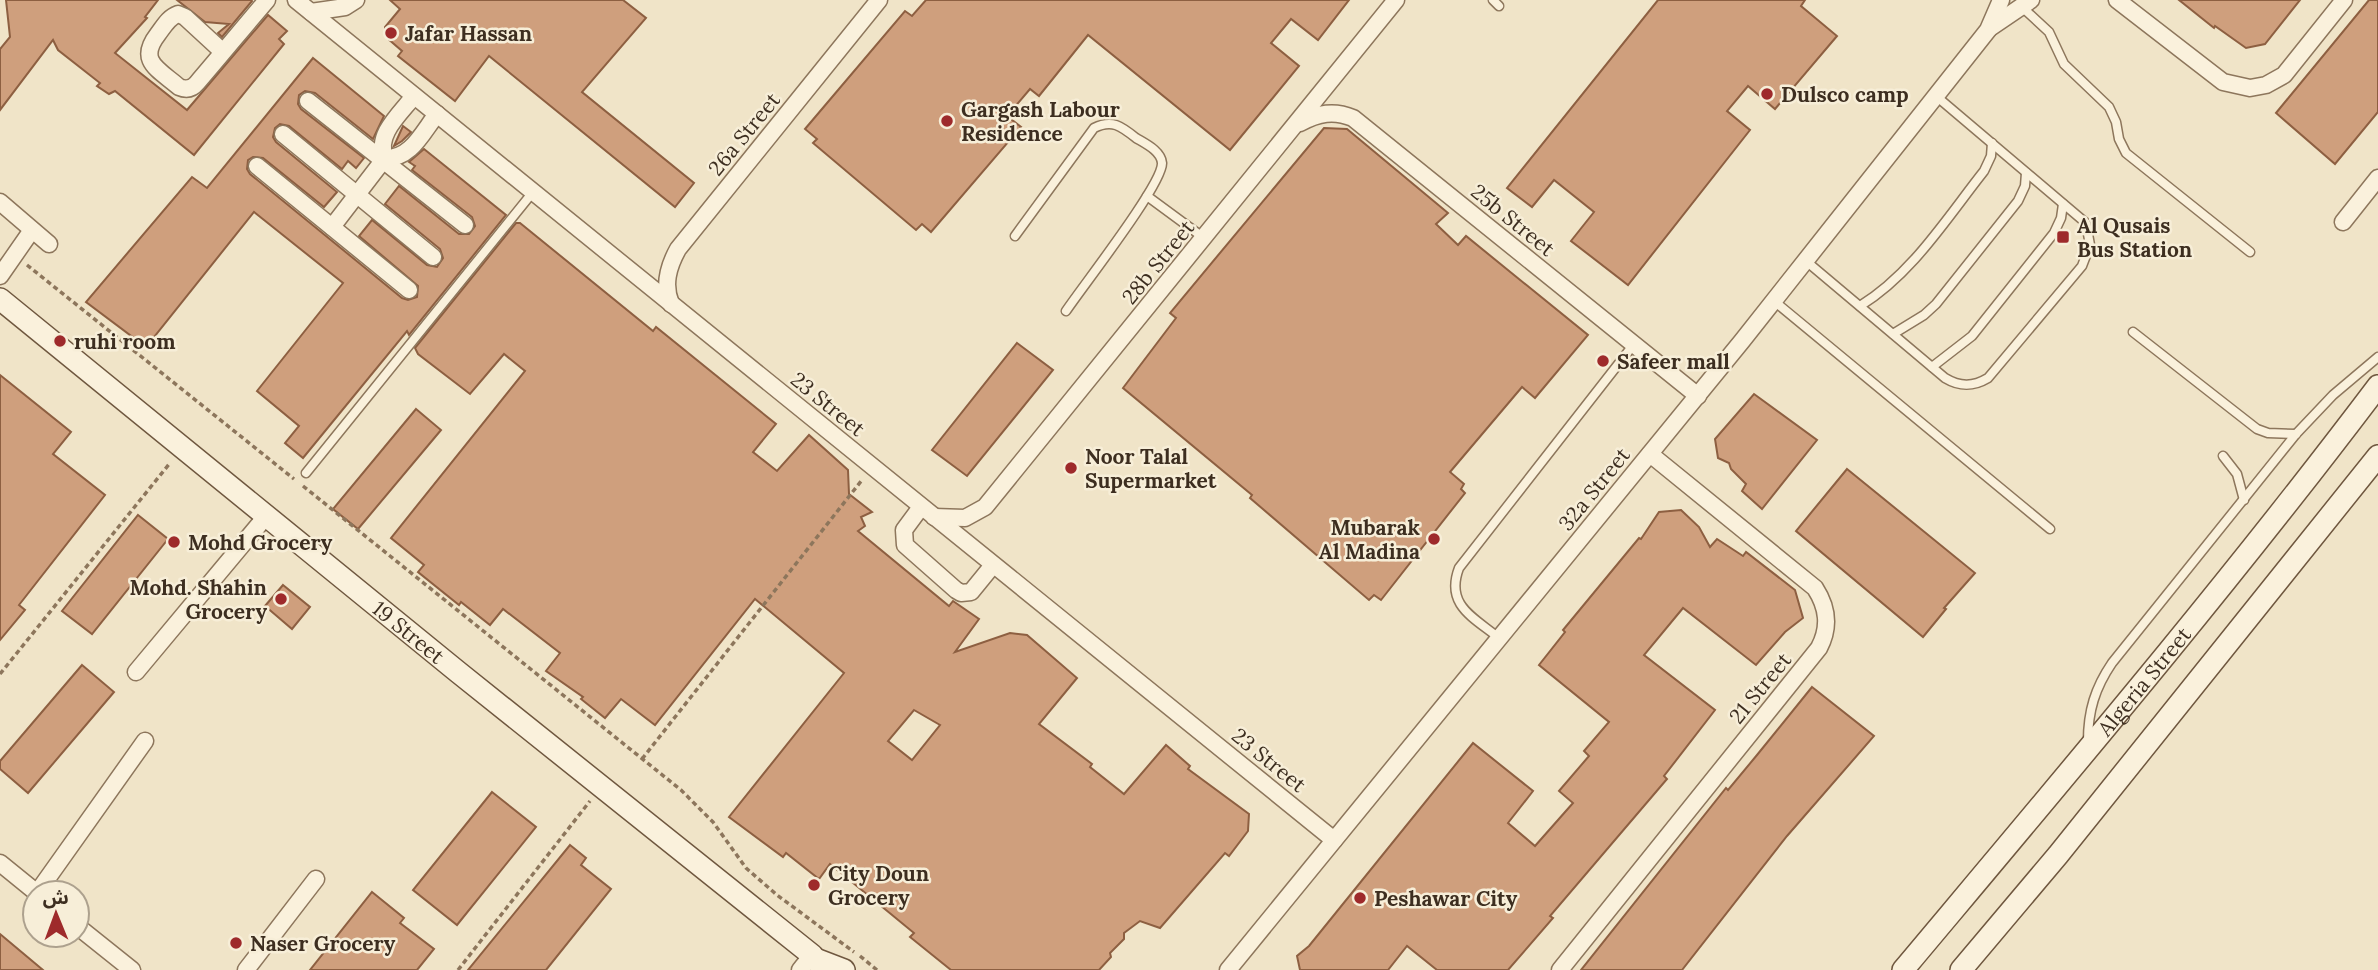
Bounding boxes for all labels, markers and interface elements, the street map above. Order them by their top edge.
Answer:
place label: Jafar Hassan [405,20,532,47]
marker: Jafar Hassan [383,25,399,41]
place label: Dulsco camp [1781,81,1909,108]
street label: 26a Street [702,86,786,181]
marker: Dulsco camp [1759,86,1775,102]
place label: Gargash Labour Residence [961,96,1120,147]
marker: Gargash Labour Residence [939,113,955,129]
street label: 25b Street [1466,178,1561,263]
place label: Al Qusais Bus Station [2077,212,2192,263]
street label: 28b Street [1116,214,1201,309]
marker: Al Qusais Bus Station [2055,229,2071,245]
place label: ruhi room [74,328,176,355]
marker: ruhi room [52,333,68,349]
place label: Safeer mall [1617,348,1730,375]
marker: Safeer mall [1595,353,1611,369]
street label: 23 Street [785,366,871,443]
street label: 32a Street [1552,441,1636,536]
place label: Noor Talal Supermarket [1085,443,1217,494]
marker: Noor Talal Supermarket [1063,460,1079,476]
place label: Mubarak Al Madina [1319,514,1421,565]
place label: Mohd Grocery [188,529,333,556]
marker: Mubarak Al Madina [1426,531,1442,547]
marker: Mohd Grocery [166,534,182,550]
place label: Mohd. Shahin Grocery [129,574,267,625]
marker: Mohd. Shahin Grocery [273,591,289,607]
street label: 19 Street [367,595,451,670]
street label: Algeria Street [2091,621,2197,742]
street label: 21 Street [1723,646,1797,729]
street label: 23 Street [1226,722,1312,799]
place label: City Doun Grocery [828,860,929,911]
marker: City Doun Grocery [806,877,822,893]
north arrow [21,879,91,949]
text: ش [42,885,69,909]
place label: Peshawar City [1374,885,1518,912]
marker: Peshawar City [1352,890,1368,906]
place label: Naser Grocery [250,930,396,957]
marker: Naser Grocery [228,935,244,951]

